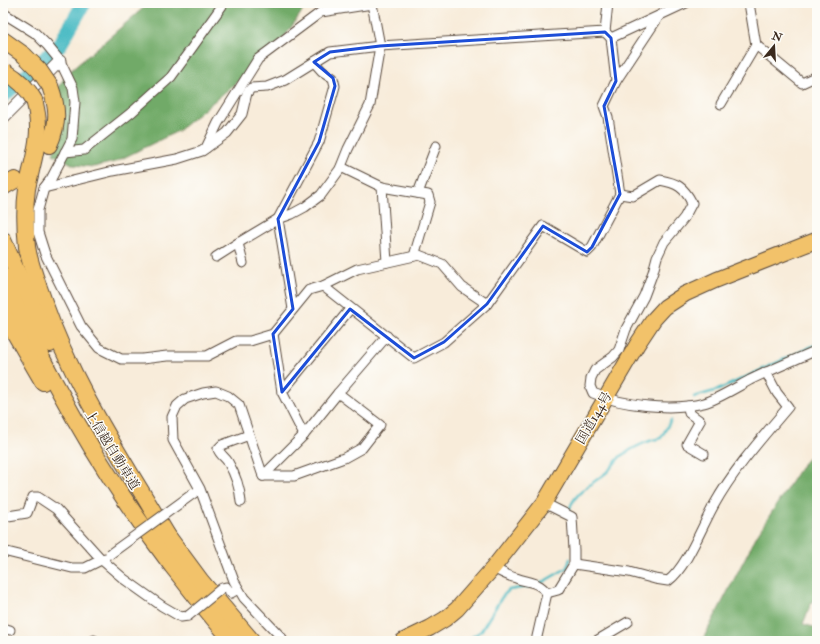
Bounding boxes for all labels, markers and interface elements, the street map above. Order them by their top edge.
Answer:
north arrow [754,26,794,66]
text: N [769,29,785,45]
street label: 国道144号 [573,389,615,447]
street label: 上信越自動車道 [81,407,143,493]

